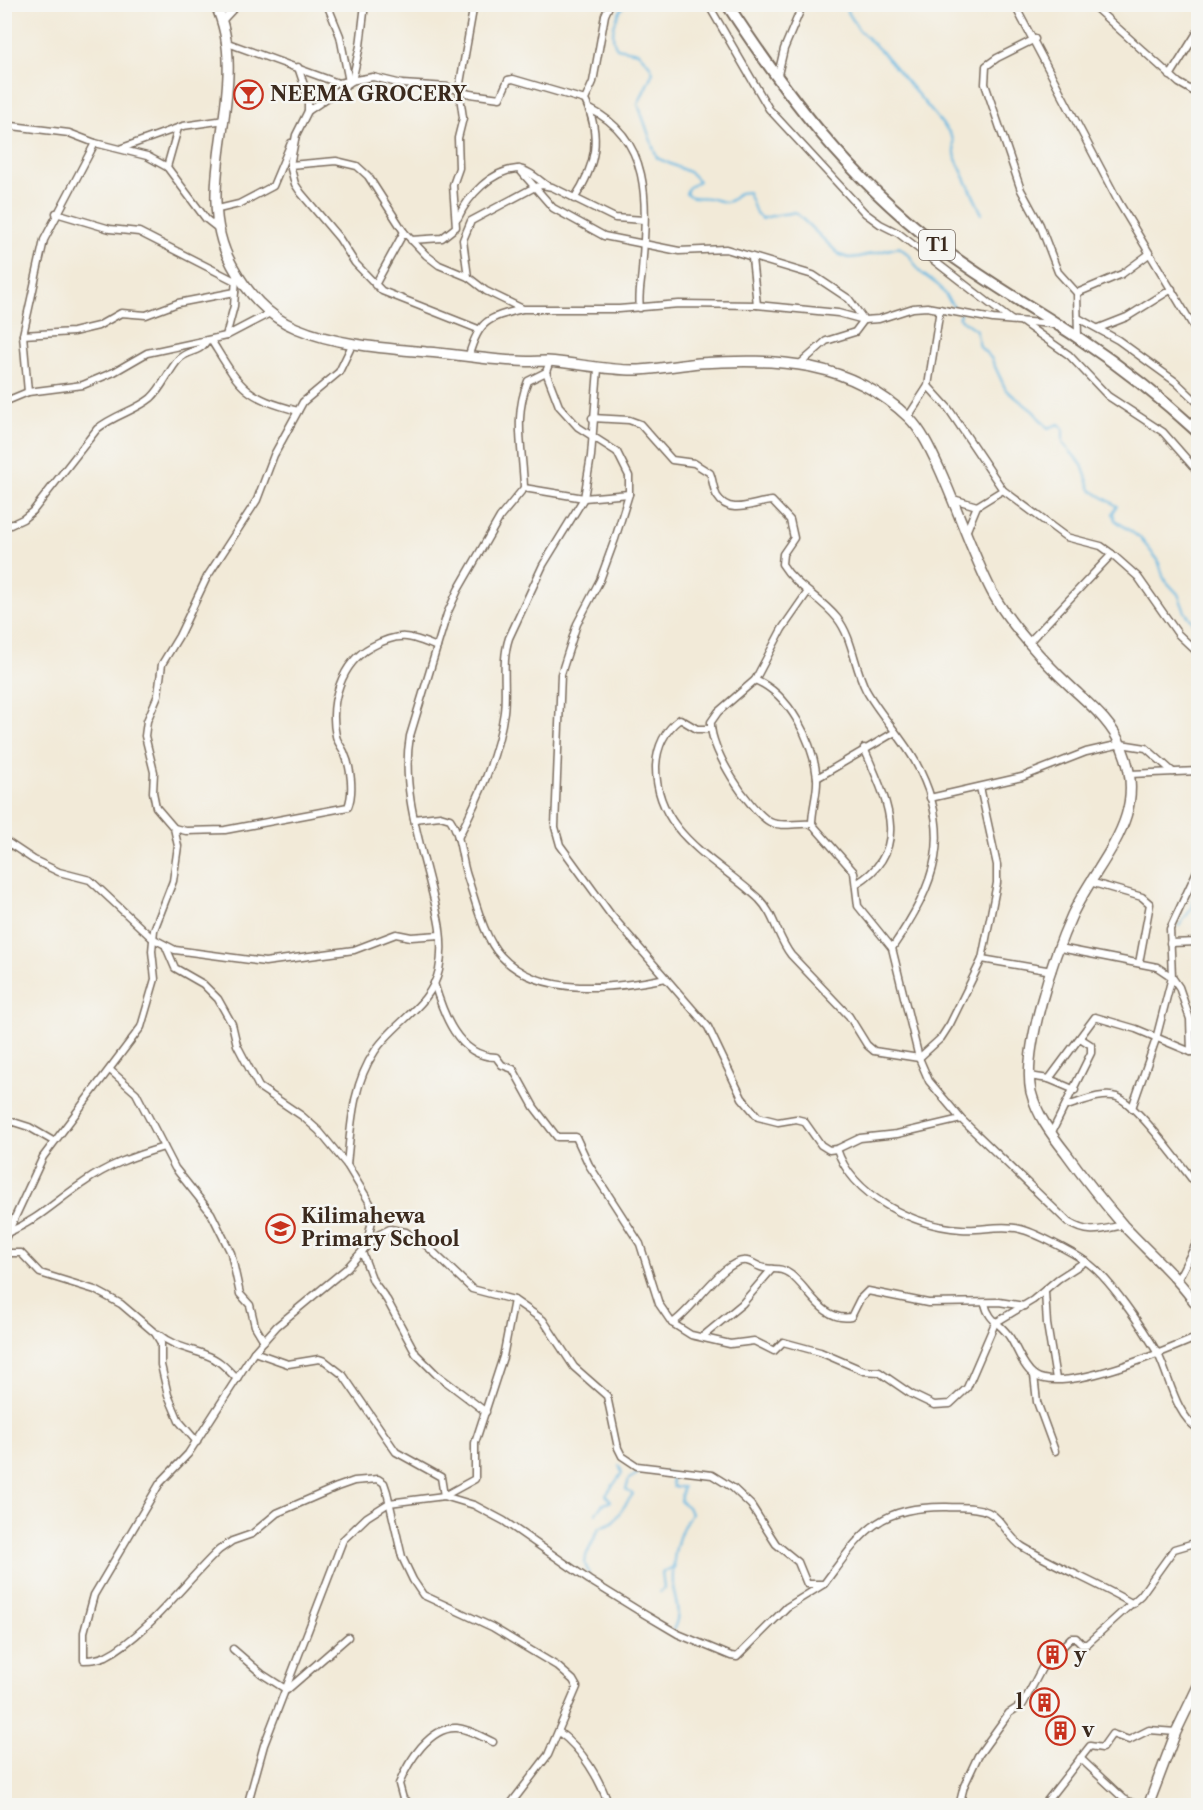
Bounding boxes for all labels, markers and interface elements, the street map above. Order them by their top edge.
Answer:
bar icon: NEEMA GROCERY [233,78,265,110]
place label: NEEMA GROCERY [270,82,468,106]
road number: T1 [919,230,955,260]
place label: Kilimahewa Primary School [301,1204,460,1251]
school or university icon: Kilimahewa Primary School [264,1212,296,1244]
building icon: y [1037,1639,1069,1671]
place label: y [1073,1643,1087,1667]
building icon: l [1028,1686,1060,1718]
place label: l [1016,1690,1023,1714]
building icon: v [1045,1714,1077,1746]
place label: v [1081,1718,1095,1742]

